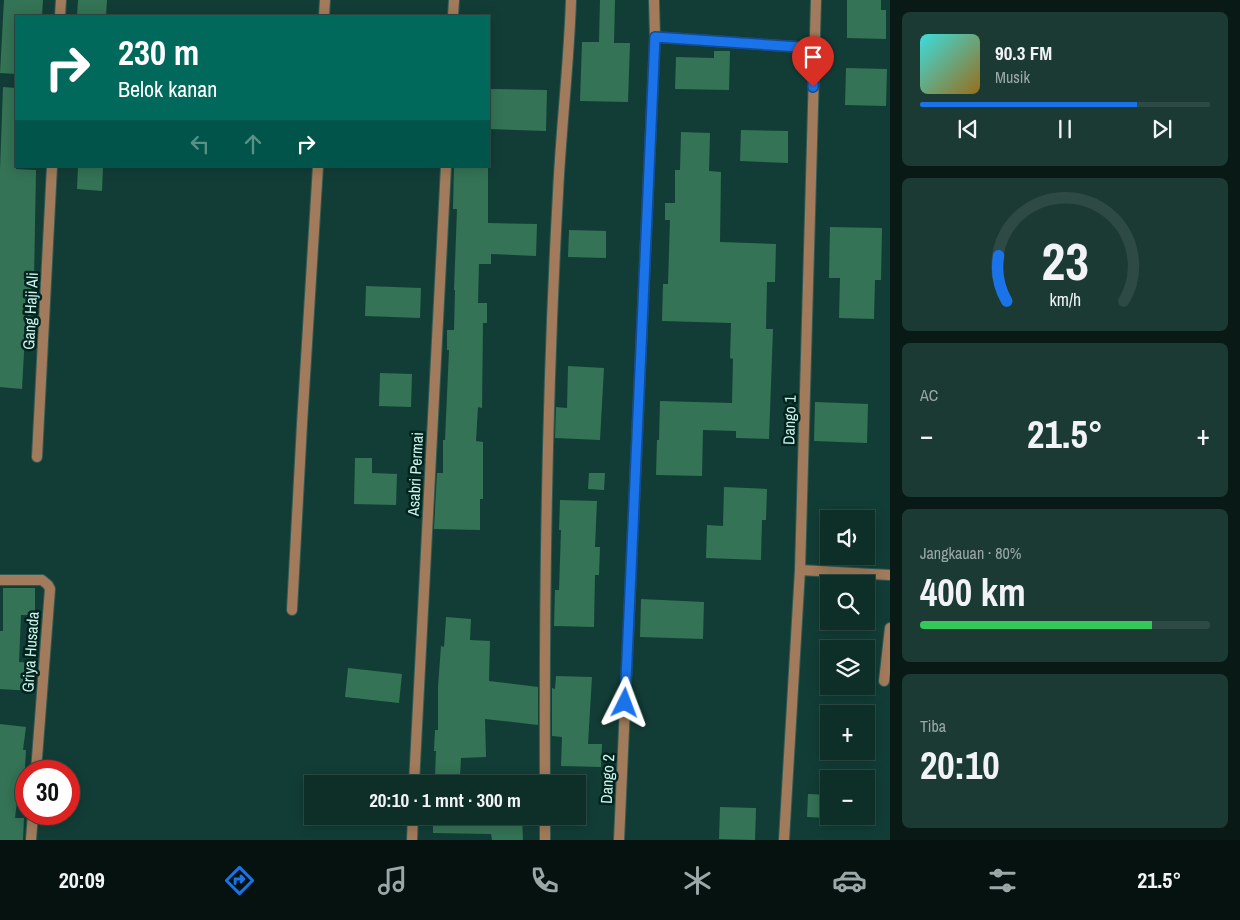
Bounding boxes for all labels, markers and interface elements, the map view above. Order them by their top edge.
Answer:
text: 230 m [118,29,199,76]
icon: right [35,35,100,100]
pin [792,36,834,87]
text: 90.3 FM [995,40,1052,66]
icon: arrive [799,43,827,71]
text: Musik [995,66,1030,88]
text: Belok kanan [118,74,217,104]
icon: previous [954,115,982,143]
icon: pause [1051,115,1079,143]
icon: next [1148,115,1176,143]
icon: left [186,130,214,158]
icon: ahead [239,130,267,158]
icon: right [292,130,320,158]
text: 23 [1041,226,1089,296]
street label: Gang Haji Ali [17,272,43,350]
text: km/h [1049,288,1081,312]
text: AC [920,384,938,406]
street label: Dango 1 [777,394,801,445]
text: 21.5° [1027,409,1103,460]
text: − [920,416,933,454]
text: + [1197,416,1210,454]
street label: Asabri Permai [402,432,428,517]
map controls [820,510,875,825]
button: sound [820,510,875,565]
text: Jangkauan · 80% [920,542,1021,564]
text: 400 km [920,567,1026,618]
button: search [820,575,875,630]
street label: Griya Husada [16,610,44,693]
button: layers [820,640,875,695]
position arrow [598,676,650,728]
button: + [820,705,875,760]
text: Tiba [920,715,946,737]
text: 20:10 [920,740,1000,791]
street label: Dango 2 [595,754,619,804]
speed limit sign: 30 [15,760,80,825]
button: − [820,770,875,825]
text: 20:10 · 1 mnt · 300 m [369,787,521,813]
icon: directions [222,863,257,898]
icon: music [375,863,410,898]
icon: phone [527,863,562,898]
icon: climate [680,863,715,898]
icon: car [832,863,867,898]
icon: filters [985,863,1020,898]
text: 20:09 [59,865,105,895]
text: 21.5° [1137,865,1181,895]

